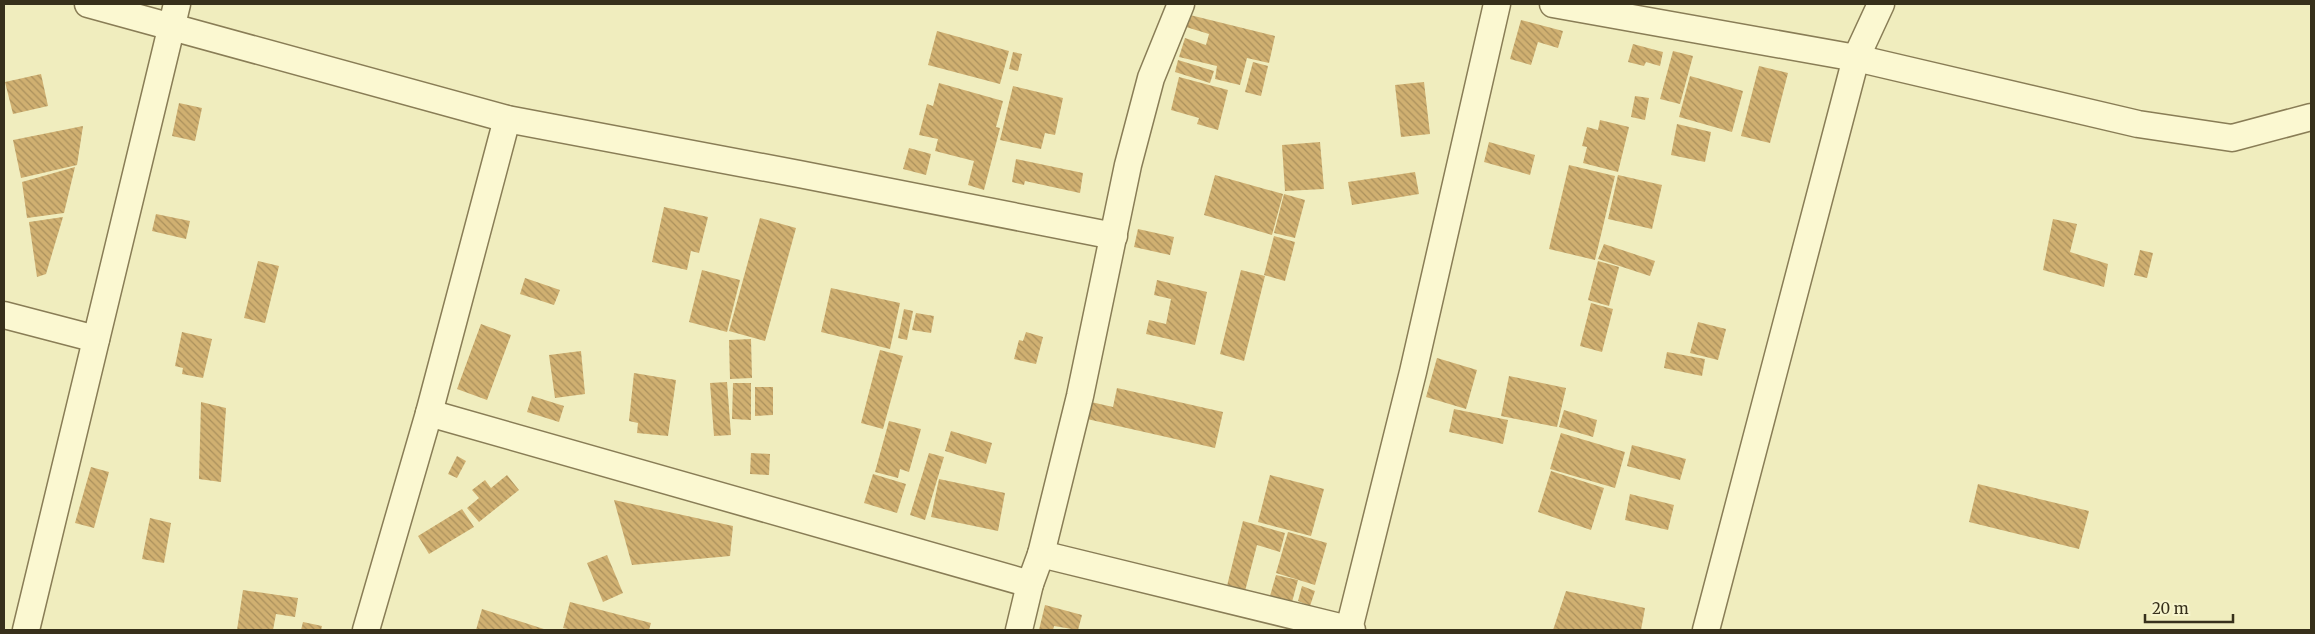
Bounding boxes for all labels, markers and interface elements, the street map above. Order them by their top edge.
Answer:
scale bar [2145,592,2232,624]
text: 20 m [2152,599,2189,618]

